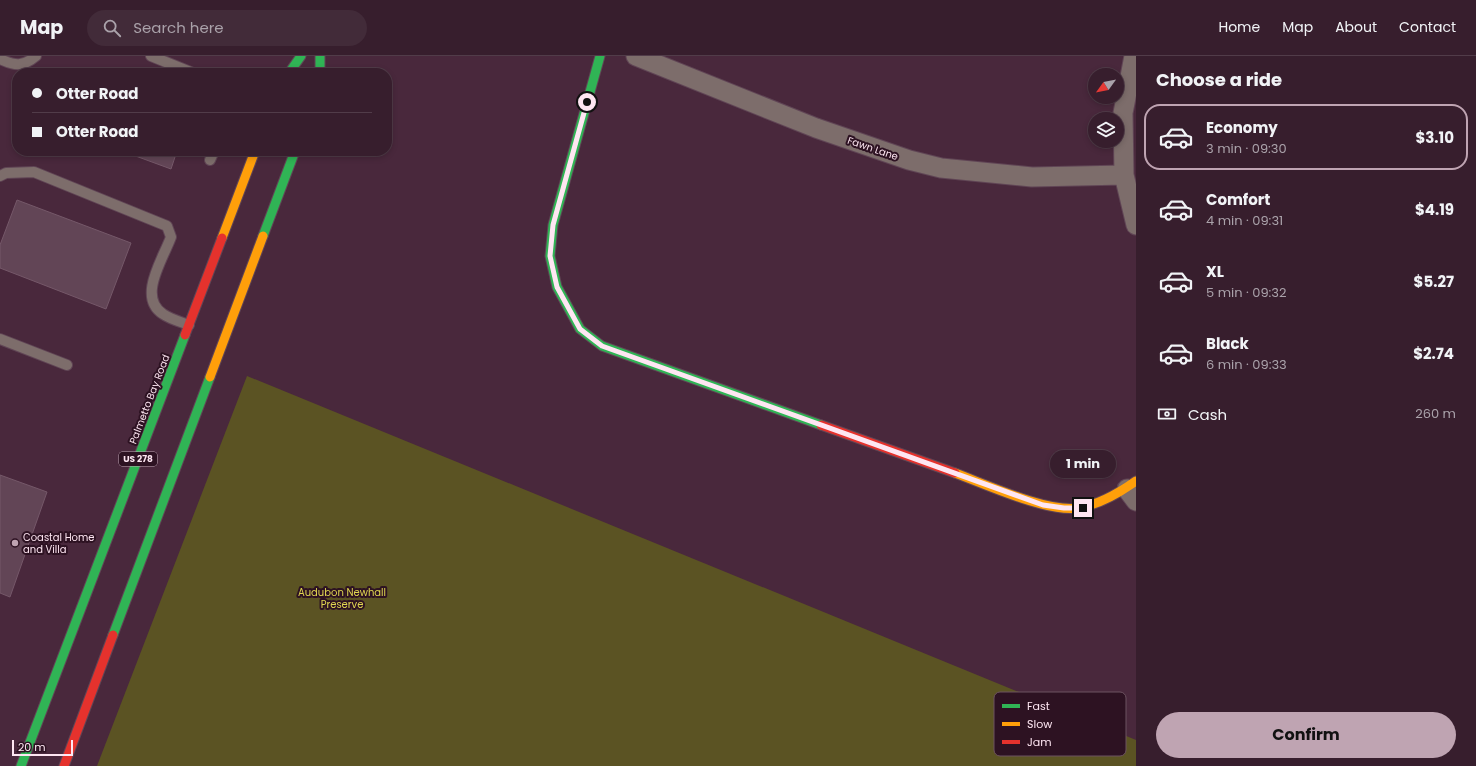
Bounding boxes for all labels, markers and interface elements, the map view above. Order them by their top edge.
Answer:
search box [87,10,367,46]
text: Map [20,14,63,41]
icon: search [101,17,123,39]
text: Search here [133,17,224,38]
text: Home [1218,17,1260,37]
text: Map [1282,17,1313,37]
text: About [1335,17,1377,37]
text: Contact [1399,17,1456,37]
text: Choose a ride [1156,67,1282,92]
north arrow [1088,68,1124,104]
map controls [1088,68,1124,148]
text: Otter Road [56,83,139,104]
route start [578,93,596,111]
button: layers [1088,112,1124,148]
text: Economy [1206,117,1278,138]
icon: car [1158,119,1194,155]
text: Otter Road [56,121,139,142]
text: $3.10 [1415,127,1454,148]
street label: Fawn Lane [845,133,900,164]
text: 3 min · 09:30 [1206,139,1287,158]
text: Comfort [1206,189,1270,210]
icon: car [1158,191,1194,227]
text: $4.19 [1415,199,1454,220]
text: 4 min · 09:31 [1206,211,1283,230]
text: XL [1206,261,1224,282]
icon: car [1158,263,1194,299]
text: $5.27 [1414,271,1454,292]
text: 5 min · 09:32 [1206,283,1287,302]
text: Black [1206,333,1249,354]
icon: car [1158,335,1194,371]
text: $2.74 [1413,343,1454,364]
street label: Palmetto Bay Road [125,352,174,446]
text: 6 min · 09:33 [1206,355,1287,374]
icon: cash [1156,403,1178,425]
text: Cash [1188,404,1227,425]
text: 260 m [1415,404,1456,423]
callout: 1 min [1050,450,1116,478]
road number: US 278 [119,452,157,466]
text: 1 min [1066,454,1100,473]
route end [1074,499,1092,517]
place label: Coastal Home and Villa [23,530,94,557]
marker: Coastal Home and Villa [10,538,20,548]
park label: Audubon Newhall Preserve [298,585,386,612]
legend [994,692,1126,756]
text: Fast [1027,698,1050,714]
button: Confirm [1156,712,1456,758]
text: Slow [1027,716,1052,732]
text: Jam [1027,734,1052,750]
scale bar [12,738,73,757]
text: 20 m [18,739,46,755]

